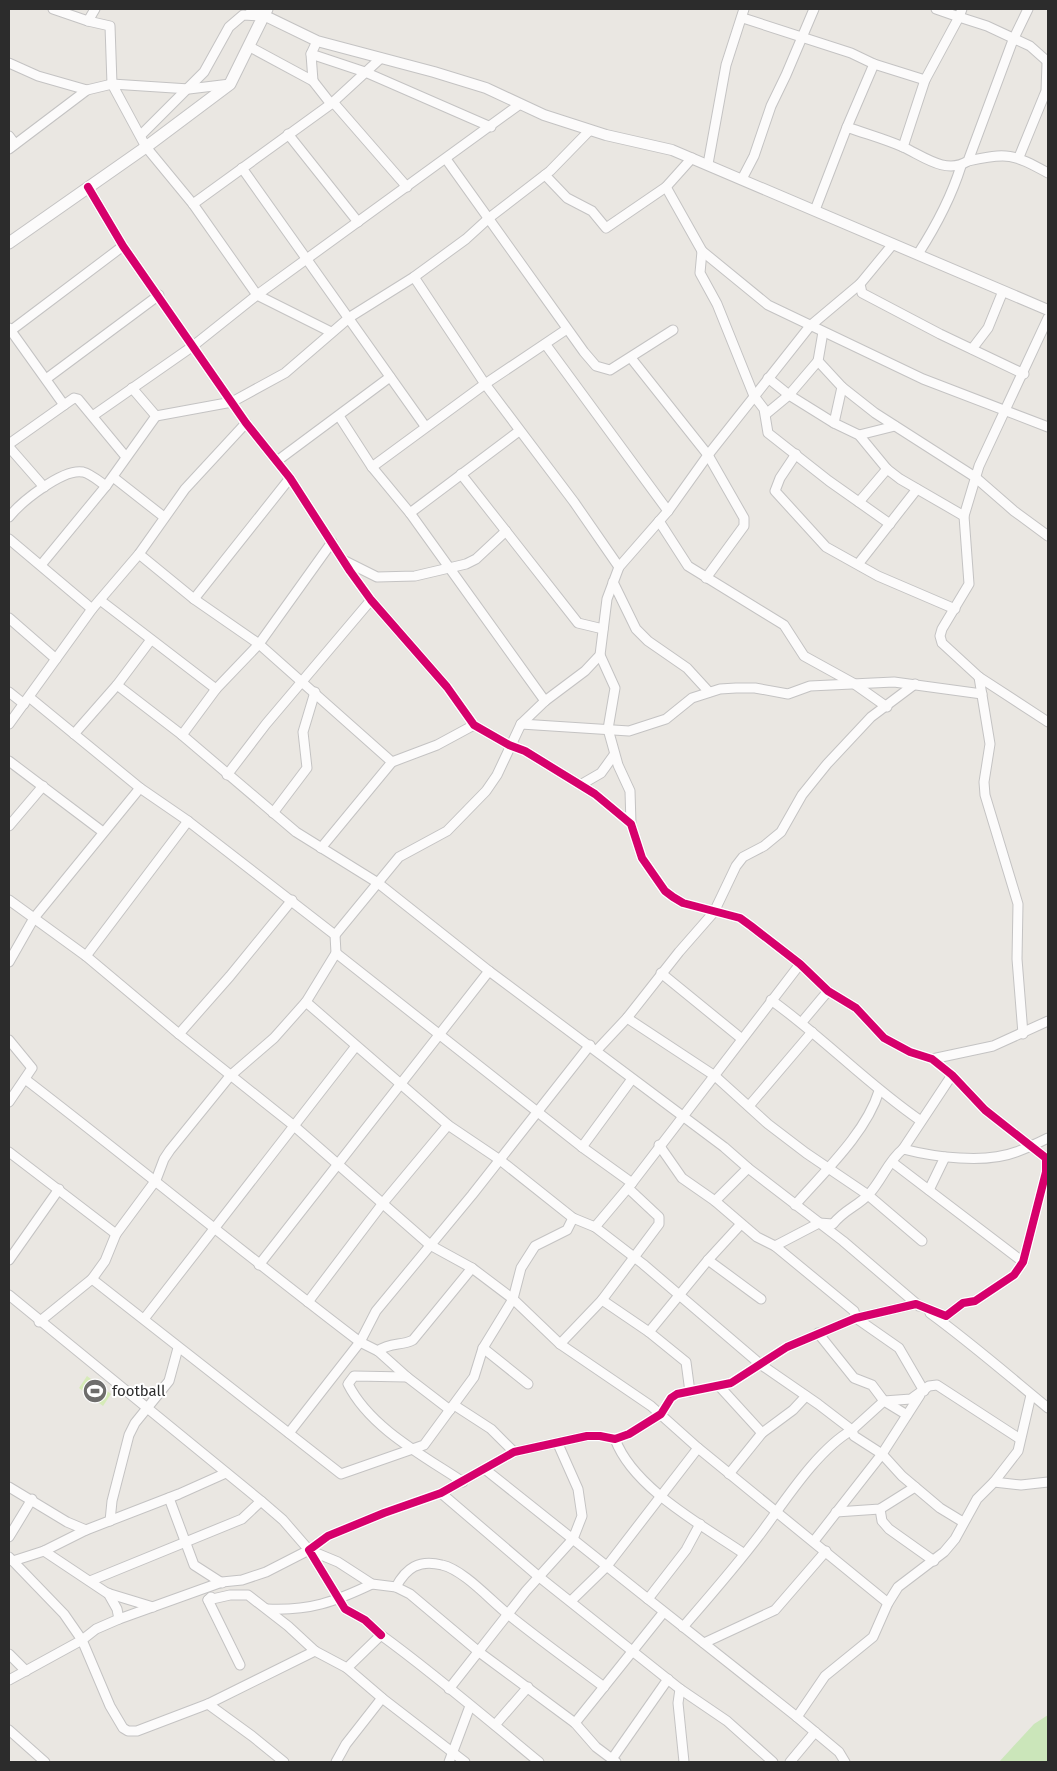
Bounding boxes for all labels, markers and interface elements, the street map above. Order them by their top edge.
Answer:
sports icon: football [82,1378,108,1404]
place label: football [112,1382,166,1400]

